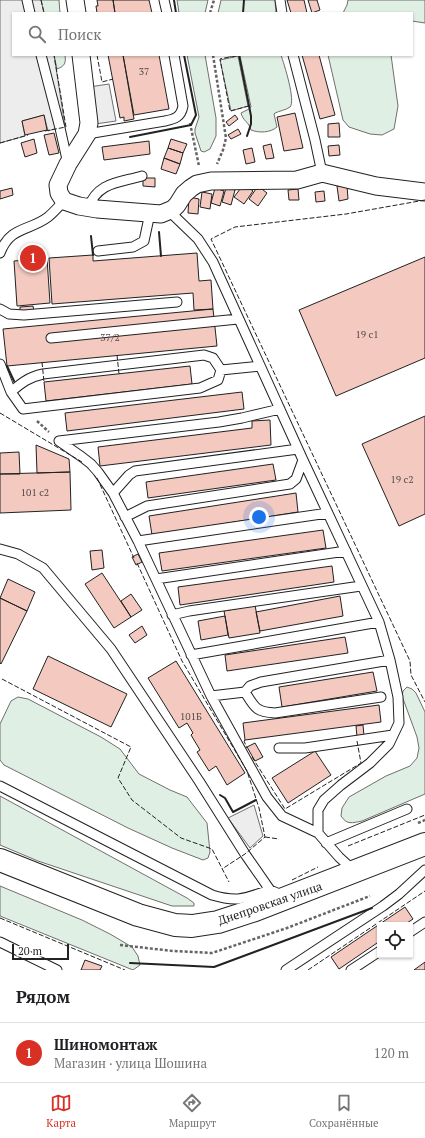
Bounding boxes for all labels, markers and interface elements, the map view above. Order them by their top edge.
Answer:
search box [12,12,413,56]
icon: search [26,23,48,45]
text: Поиск [58,24,101,44]
house number: 37 [139,65,149,78]
pin: 1 [20,243,46,273]
house number: 19 с1 [355,328,379,341]
house number: 37/2 [100,331,120,344]
house number: 19 с2 [390,473,414,486]
house number: 101 с2 [21,486,49,499]
your location [249,507,269,527]
house number: 101Б [180,710,202,723]
street label: Днепровская улица [216,878,324,928]
map controls [377,922,413,958]
button: locate [377,922,413,958]
scale bar [12,942,69,961]
text: 20 m [18,944,42,958]
text: Рядом [16,985,70,1008]
text: Шиномонтаж [54,1034,157,1054]
text: 1 [25,1044,33,1062]
text: 120 m [374,1044,409,1062]
text: Магазин · улица Шошина [54,1054,207,1072]
tab: Карта [46,1092,76,1130]
tab: Маршрут [169,1092,216,1130]
tab: Сохранённые [309,1092,379,1130]

